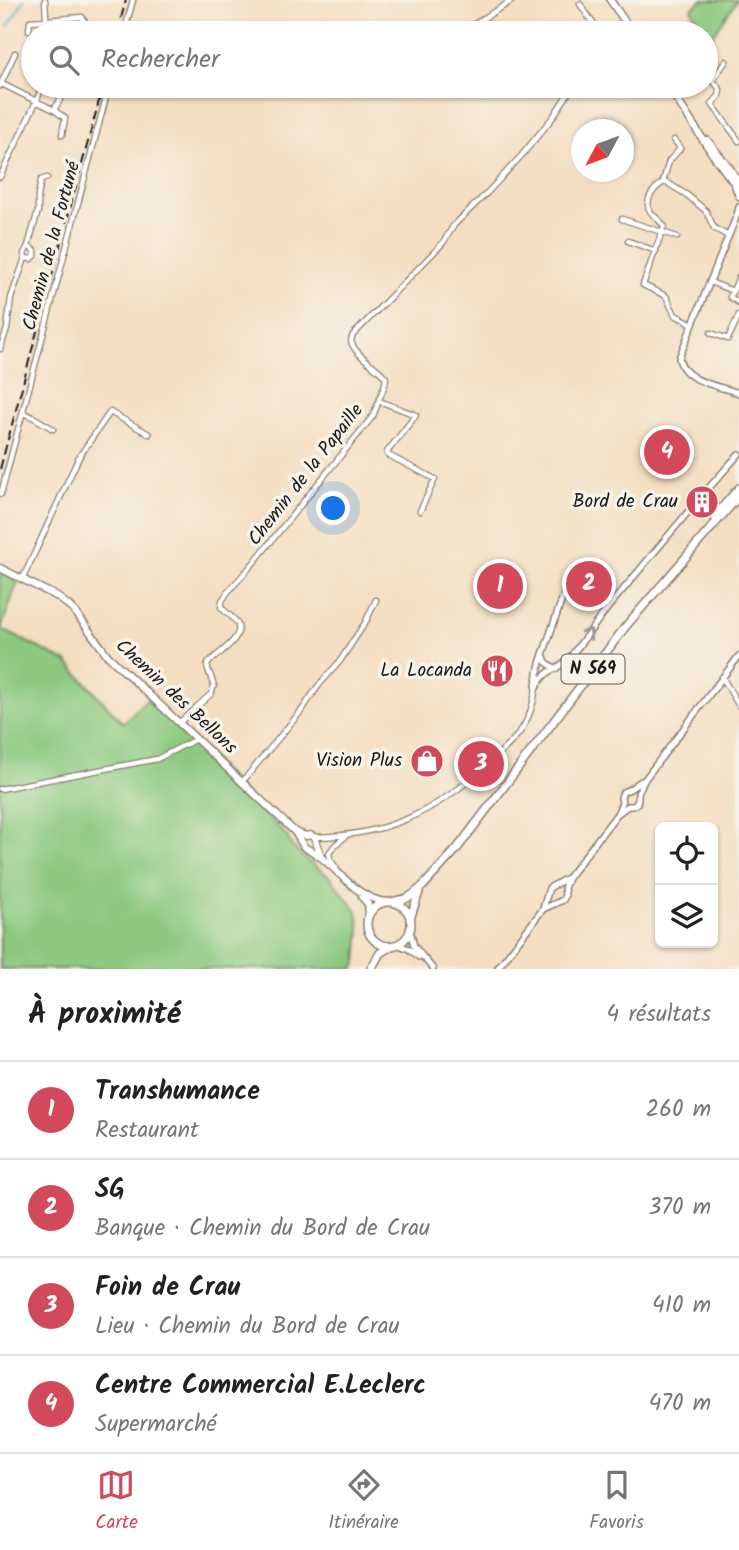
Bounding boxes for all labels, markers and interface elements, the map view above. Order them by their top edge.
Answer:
search box [21,21,718,98]
text: Rechercher [101,39,220,81]
icon: search [45,41,83,79]
north arrow [571,119,634,182]
street label: Chemin de la Fortuné [15,157,89,334]
street label: Chemin de la Papaille [241,397,372,553]
pin: 4 [644,426,690,478]
building icon: Bord de Crau [683,483,721,521]
place label: Bord de Crau [573,487,678,517]
your location [316,491,350,525]
pin: 2 [566,558,612,610]
pin: 1 [477,560,523,612]
one-way arrow [580,628,593,640]
street label: Chemin des Bellons [108,632,244,762]
restaurant icon: La Locanda [478,652,516,690]
road number: N 569 [562,654,624,684]
place label: La Locanda [380,656,472,686]
pin: 3 [458,738,504,790]
shop icon: Vision Plus [408,742,446,780]
place label: Vision Plus [316,746,402,776]
map controls [655,822,718,948]
button: locate [655,822,718,885]
button: layers [655,885,718,948]
text: À proximité [28,991,181,1039]
text: 4 résultats [607,997,711,1033]
text: Transhumance [95,1071,260,1113]
text: 1 [48,1092,54,1128]
text: 260 m [646,1092,711,1128]
text: Restaurant [95,1113,199,1149]
text: SG [95,1169,125,1211]
text: 2 [44,1190,58,1226]
text: 370 m [648,1190,711,1226]
text: Banque · Chemin du Bord de Crau [95,1211,430,1247]
text: Foin de Crau [95,1267,240,1309]
text: 3 [45,1288,57,1324]
text: 410 m [652,1288,711,1324]
text: Lieu · Chemin du Bord de Crau [95,1309,400,1345]
text: Centre Commercial E.Leclerc [95,1365,426,1407]
text: 4 [45,1386,57,1422]
text: 470 m [649,1386,711,1422]
text: Supermarché [95,1407,217,1443]
tab: Carte [95,1466,138,1538]
tab: Itinéraire [328,1466,399,1538]
tab: Favoris [589,1466,644,1538]

